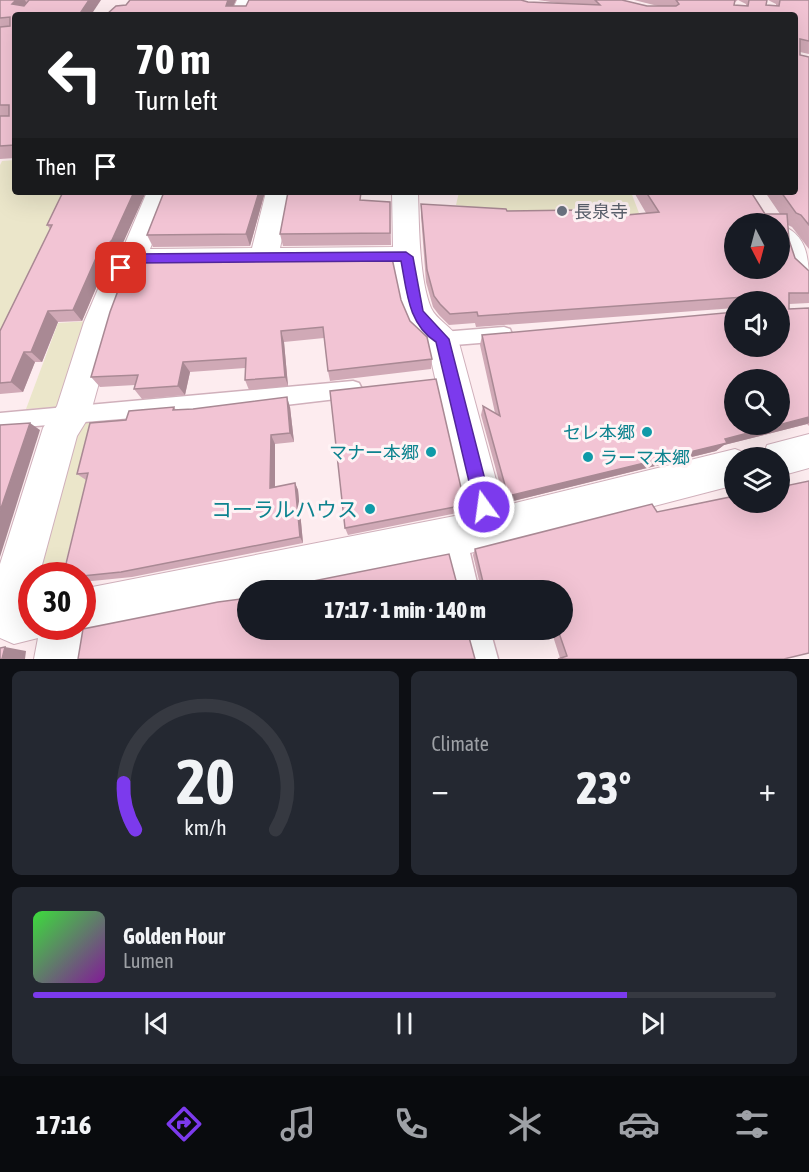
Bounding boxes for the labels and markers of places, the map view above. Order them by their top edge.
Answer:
place label: 長泉寺 [574,201,628,222]
marker: 長泉寺 [555,204,569,218]
pin [95,242,146,293]
place label: セレ本郷 [563,422,635,443]
marker: セレ本郷 [640,425,654,439]
place label: マナー本郷 [329,442,419,463]
marker: マナー本郷 [424,445,438,459]
place label: ラーマ本郷 [600,447,690,468]
marker: ラーマ本郷 [581,450,595,464]
place label: コーラルハウス [211,497,358,521]
marker: コーラルハウス [363,502,377,516]

